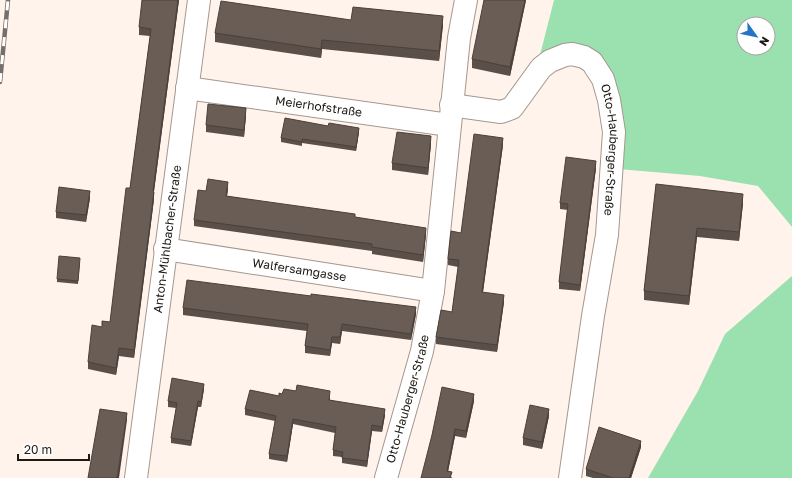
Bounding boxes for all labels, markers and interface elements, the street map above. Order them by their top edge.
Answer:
north arrow [736,16,776,56]
text: N [757,35,773,49]
street label: Otto-Hauberger-Straße [598,82,622,216]
street label: Meierhofstraße [274,93,363,120]
street label: Anton-Mühlbacher-Straße [150,164,184,314]
street label: Walfersamgasse [251,255,348,284]
street label: Otto-Hauberger-Straße [383,333,432,465]
scale bar [18,436,89,462]
text: 20 m [24,442,52,457]

